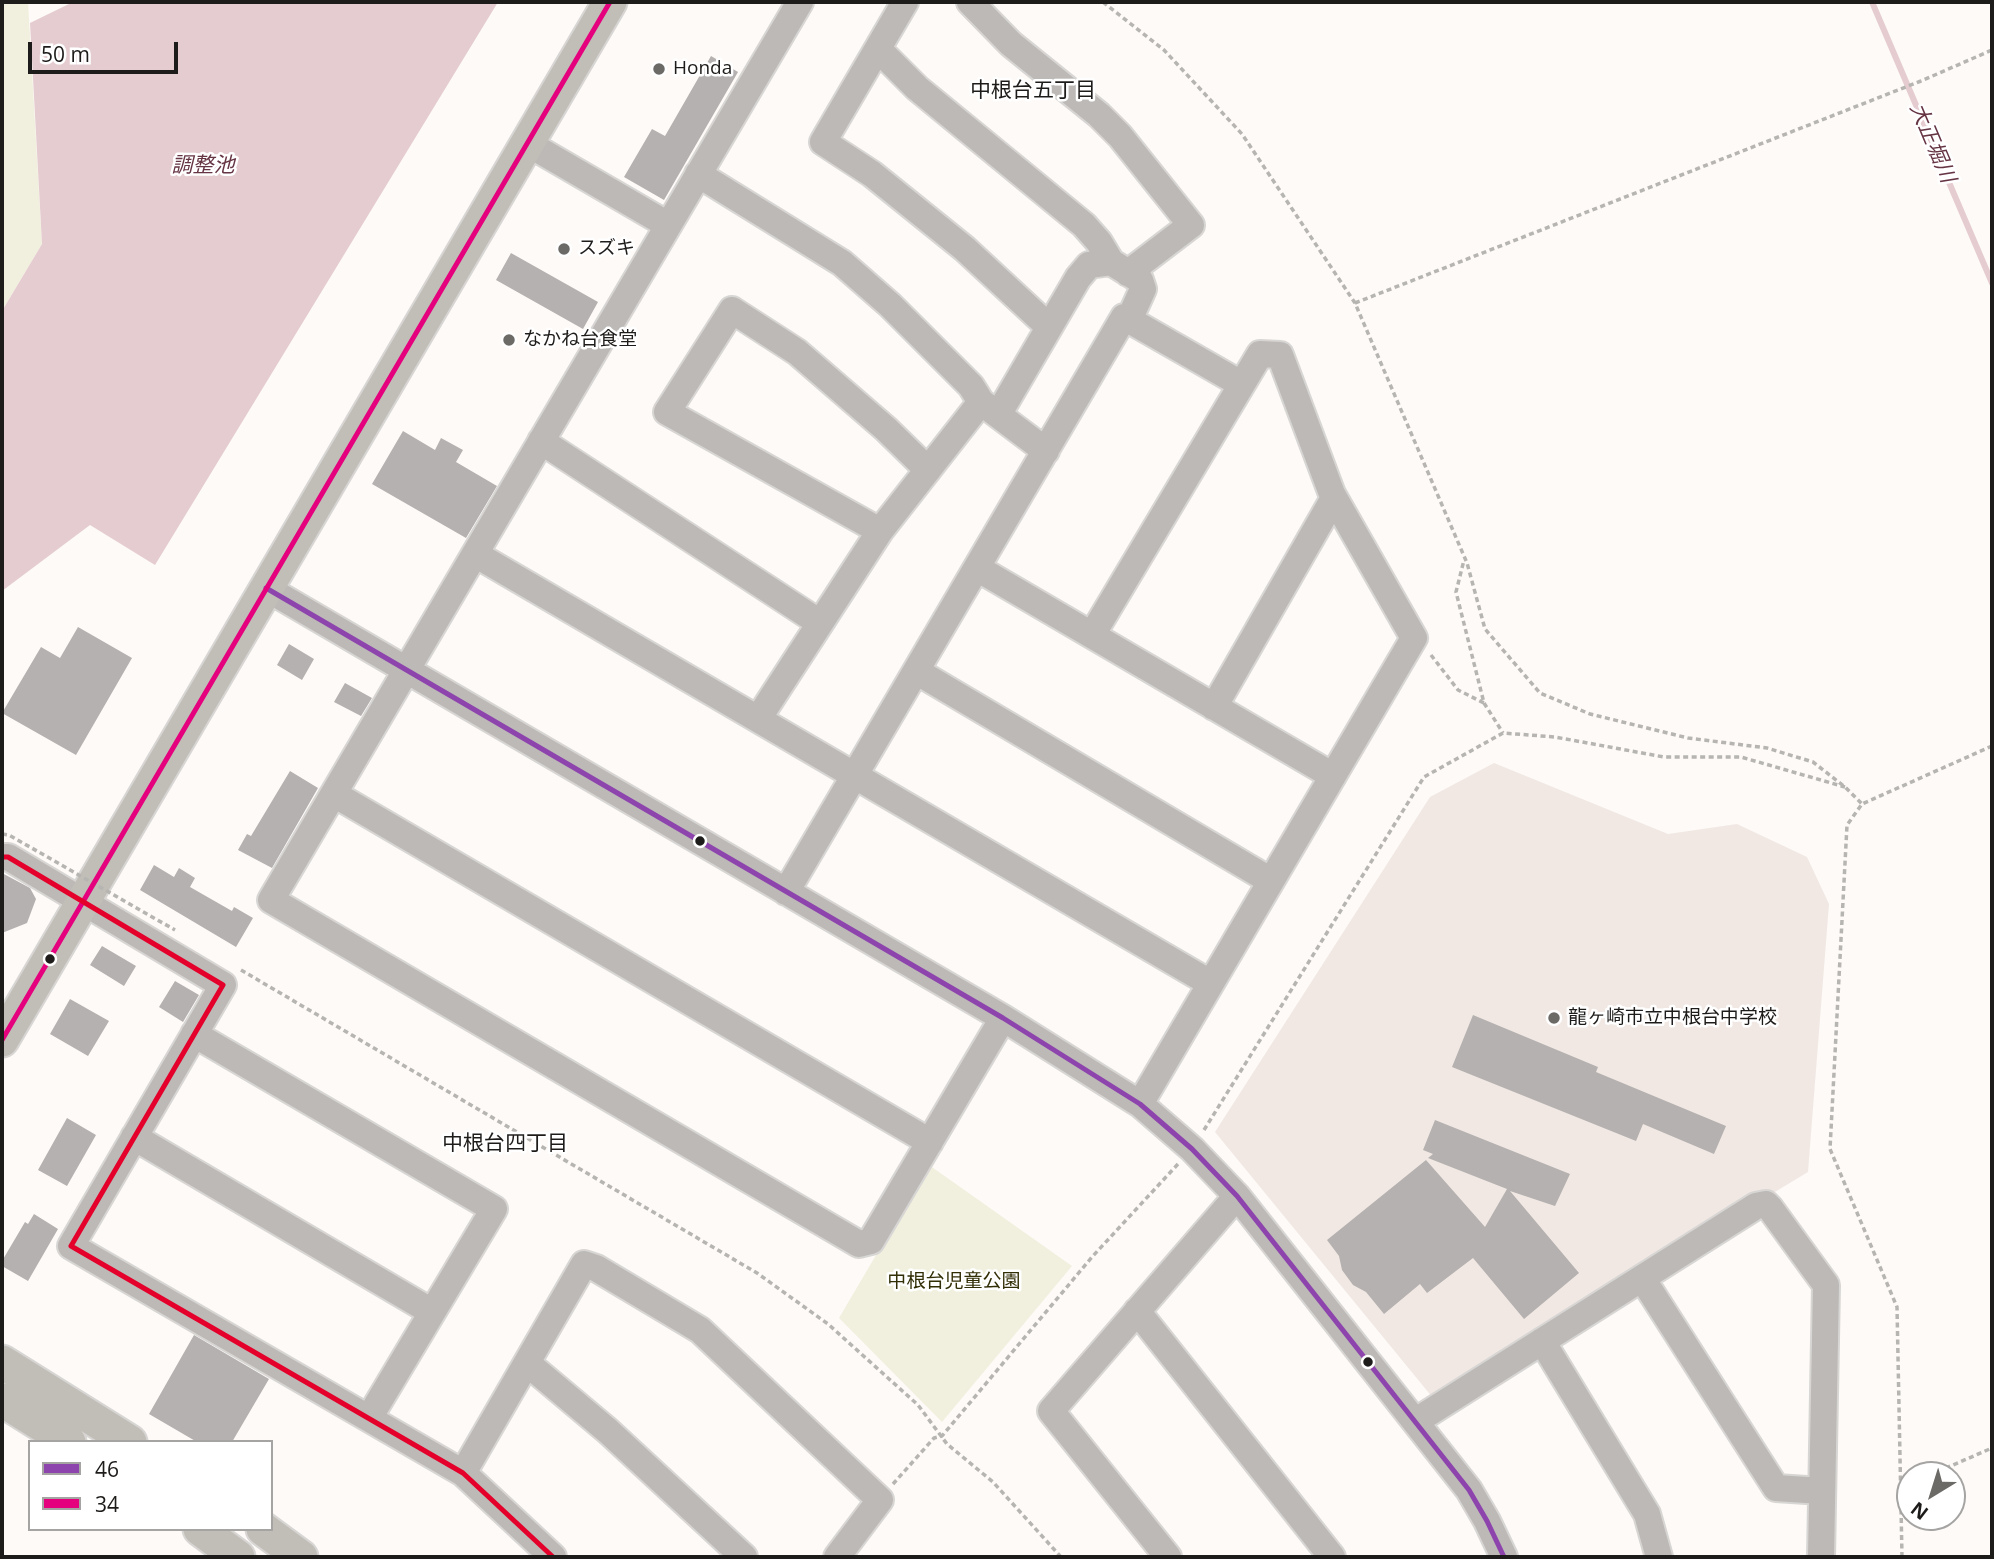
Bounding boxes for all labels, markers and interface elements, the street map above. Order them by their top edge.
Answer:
scale bar [32,28,182,72]
text: 50 m [41,40,90,68]
place label: Honda [673,58,732,80]
marker: Honda [651,61,667,77]
district label: 中根台五丁目 [970,78,1096,104]
water label: 大正堀川 [1904,99,1960,187]
water label: 調整池 [172,153,234,179]
place label: スズキ [578,238,635,260]
marker: スズキ [556,241,572,257]
place label: なかね台食堂 [523,329,637,351]
marker: なかね台食堂 [501,332,517,348]
unlabelled marker [693,834,707,848]
unlabelled marker [43,952,57,966]
place label: 龍ヶ崎市立中根台中学校 [1568,1007,1777,1029]
marker: 龍ヶ崎市立中根台中学校 [1546,1010,1562,1026]
district label: 中根台四丁目 [442,1131,568,1157]
park label: 中根台児童公園 [888,1271,1020,1293]
unlabelled marker [1361,1355,1375,1369]
legend [28,1440,273,1531]
text: 46 [95,1455,119,1483]
north arrow [1896,1461,1966,1531]
text: 34 [95,1490,119,1518]
text: N [1905,1496,1933,1526]

